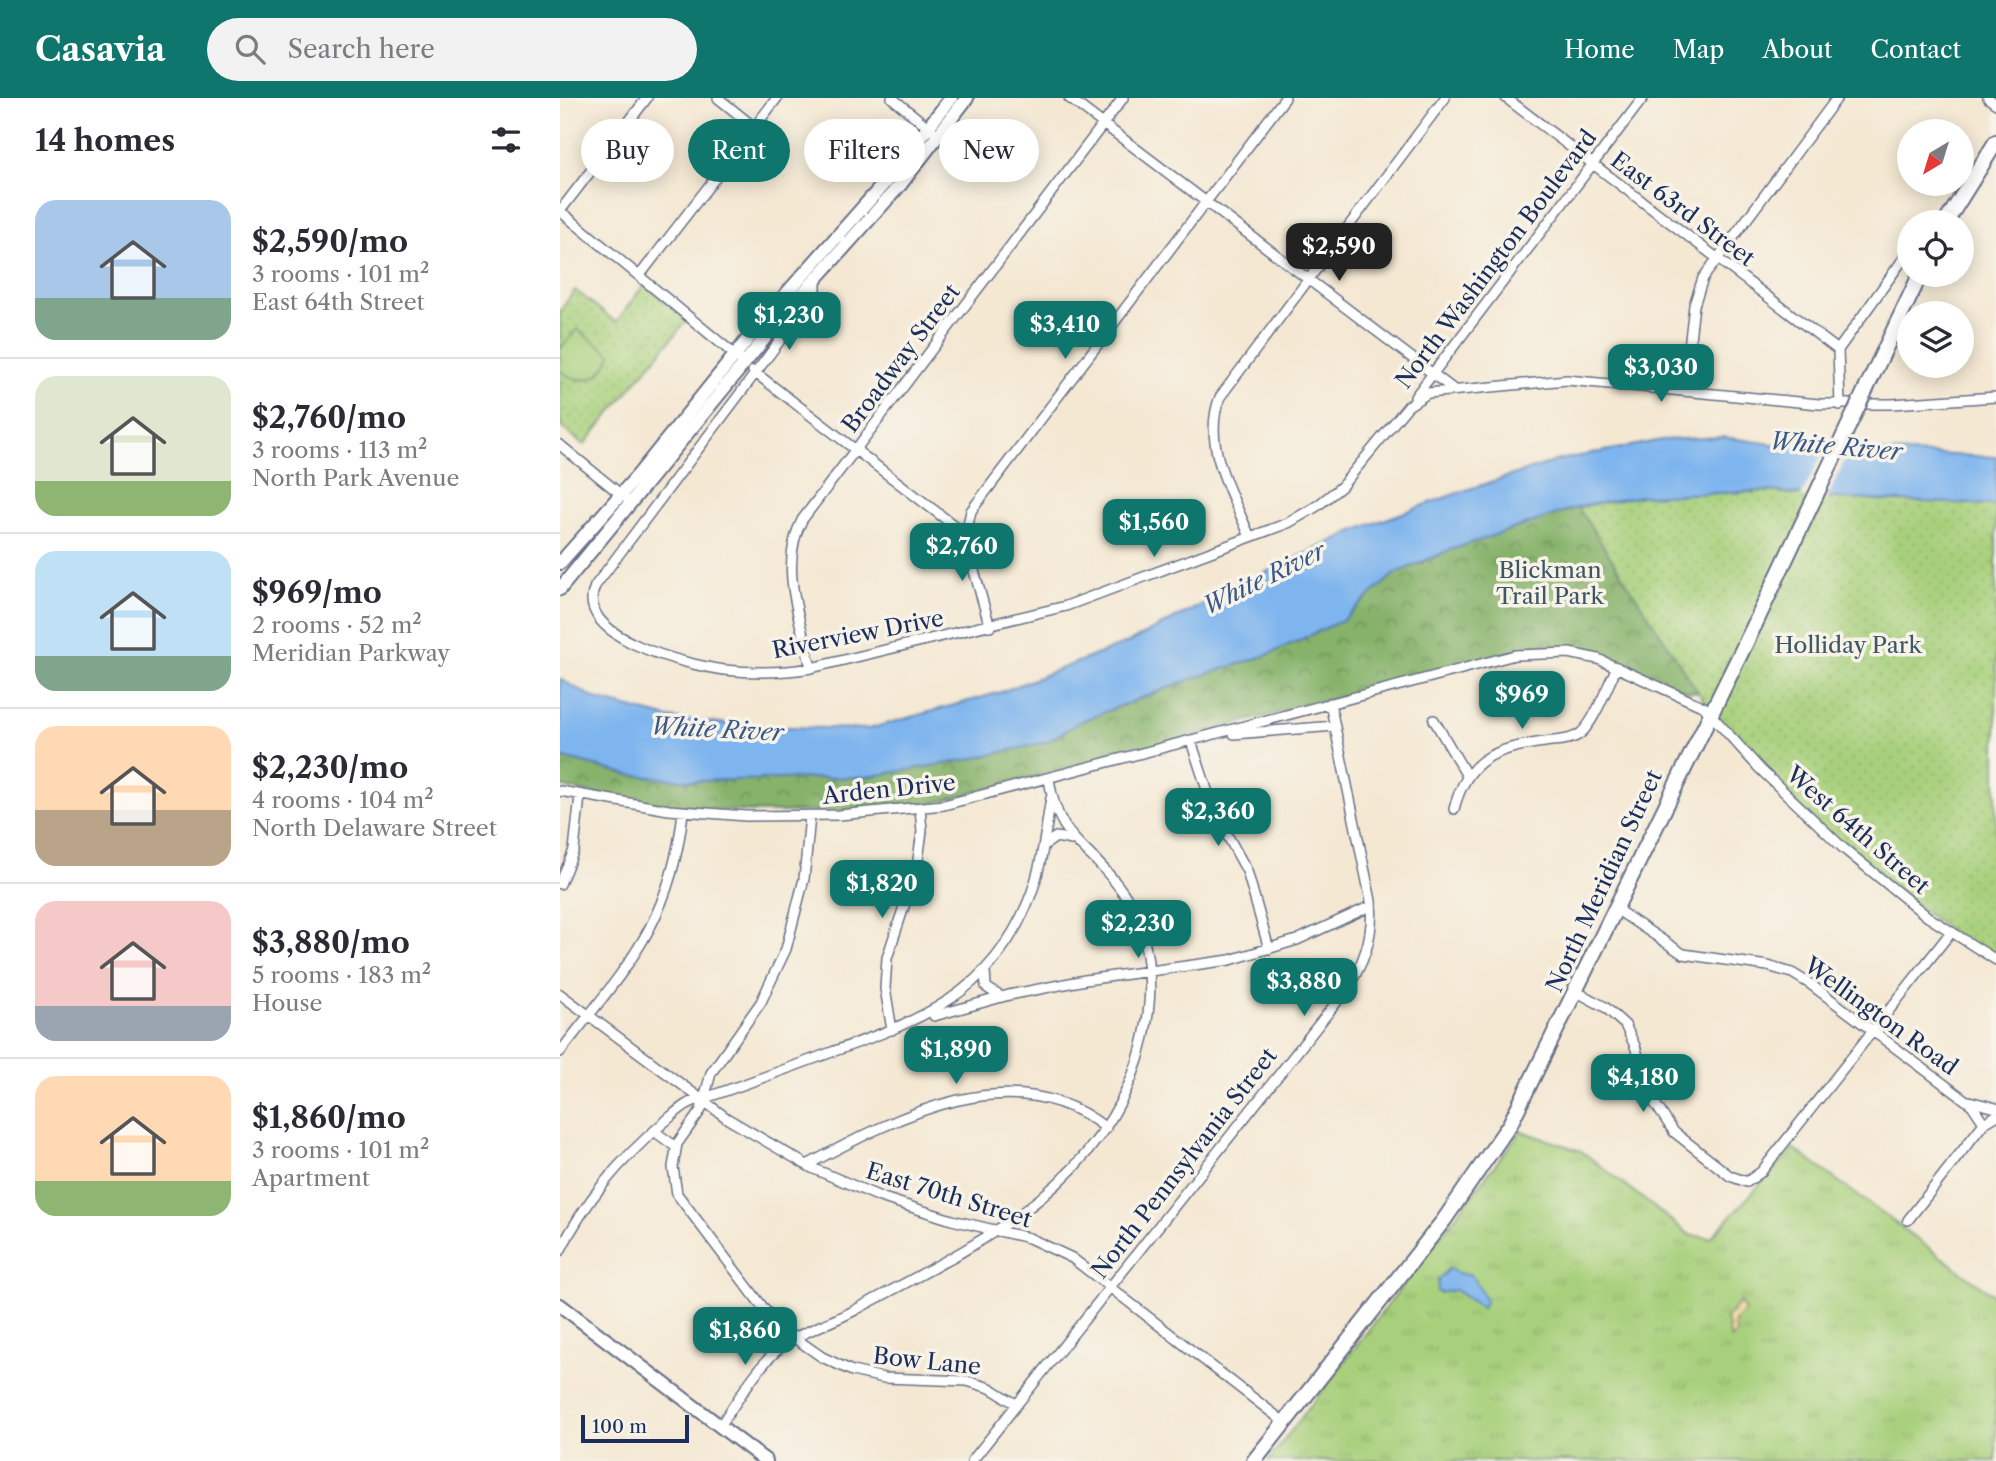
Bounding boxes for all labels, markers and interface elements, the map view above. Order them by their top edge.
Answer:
search box [207,18,697,81]
text: Casavia [35,29,165,70]
icon: search [231,30,269,68]
text: Search here [287,33,435,65]
text: Home [1564,35,1635,64]
text: Map [1673,35,1724,64]
text: About [1762,35,1833,64]
text: Contact [1871,35,1961,64]
chip: Buy [581,119,674,182]
chip: Rent [688,119,790,182]
chip: Filters [804,119,925,182]
chip: New [939,119,1039,182]
north arrow [1897,119,1974,196]
map controls [1897,119,1974,378]
icon: filters [487,121,525,159]
text: 14 homes [35,122,175,159]
street label: North Washington Boulevard [1389,124,1603,394]
street label: East 63rd Street [1606,146,1760,272]
button: locate [1897,210,1974,287]
text: $2,590/mo [252,223,408,260]
pin: $2,590 [1282,223,1396,283]
icon: home [91,228,175,312]
text: $2,590 [1302,232,1376,260]
text: 3 rooms · 101 m² [252,260,429,288]
street label: Broadway Street [836,278,966,438]
text: East 64th Street [252,288,425,316]
pin: $1,230 [732,292,846,352]
text: $1,230 [754,301,824,329]
button: layers [1897,301,1974,378]
pin: $3,410 [1008,302,1122,361]
text: $3,410 [1030,310,1100,338]
pin: $3,030 [1604,344,1718,404]
text: $3,030 [1624,353,1698,381]
text: $2,760/mo [252,399,406,436]
icon: home [91,404,175,488]
water label: White River [1768,426,1905,466]
text: 3 rooms · 113 m² [252,436,428,464]
text: North Park Avenue [252,464,459,492]
pin: $1,560 [1097,500,1211,559]
text: $1,560 [1119,508,1189,536]
pin: $2,760 [905,524,1019,583]
text: $2,760 [926,532,998,560]
water label: White River [1198,535,1332,620]
park label: Blickman Trail Park [1496,556,1605,610]
text: $969/mo [252,574,382,611]
icon: home [91,579,175,663]
street label: Riverview Drive [770,604,946,664]
text: 2 rooms · 52 m² [252,611,422,639]
park label: Holliday Park [1774,631,1924,659]
text: Meridian Parkway [252,639,450,667]
pin: $969 [1481,672,1563,731]
text: $969 [1495,680,1549,708]
water label: White River [650,711,786,747]
text: $2,230/mo [252,749,408,786]
icon: home [91,754,175,838]
street label: West 64th Street [1780,759,1935,900]
street label: North Meridian Street [1540,765,1668,997]
street label: Arden Drive [820,768,957,810]
text: 4 rooms · 104 m² [252,786,434,814]
pin: $2,360 [1161,788,1275,848]
text: $2,360 [1181,797,1255,825]
text: North Delaware Street [252,814,497,842]
pin: $1,820 [825,860,939,920]
text: $1,820 [846,869,918,897]
pin: $2,230 [1081,900,1195,960]
text: $2,230 [1101,909,1175,937]
text: $3,880/mo [252,924,410,961]
icon: home [91,929,175,1013]
street label: Wellington Road [1798,950,1963,1081]
pin: $3,880 [1247,958,1361,1018]
text: 5 rooms · 183 m² [252,961,431,989]
text: $3,880 [1266,967,1342,995]
text: House [252,989,322,1017]
pin: $1,890 [899,1026,1013,1086]
text: $1,890 [920,1035,992,1063]
street label: North Pennsylvania Street [1085,1042,1283,1284]
pin: $4,180 [1586,1054,1700,1114]
text: $4,180 [1607,1063,1679,1091]
text: $1,860/mo [252,1099,406,1136]
icon: home [91,1104,175,1188]
text: 3 rooms · 101 m² [252,1136,429,1164]
street label: East 70th Street [863,1156,1035,1234]
text: Apartment [252,1164,370,1192]
pin: $1,860 [688,1308,802,1367]
text: $1,860 [709,1316,781,1344]
street label: Bow Lane [872,1341,982,1381]
scale bar [581,1412,690,1444]
text: 100 m [592,1415,647,1438]

